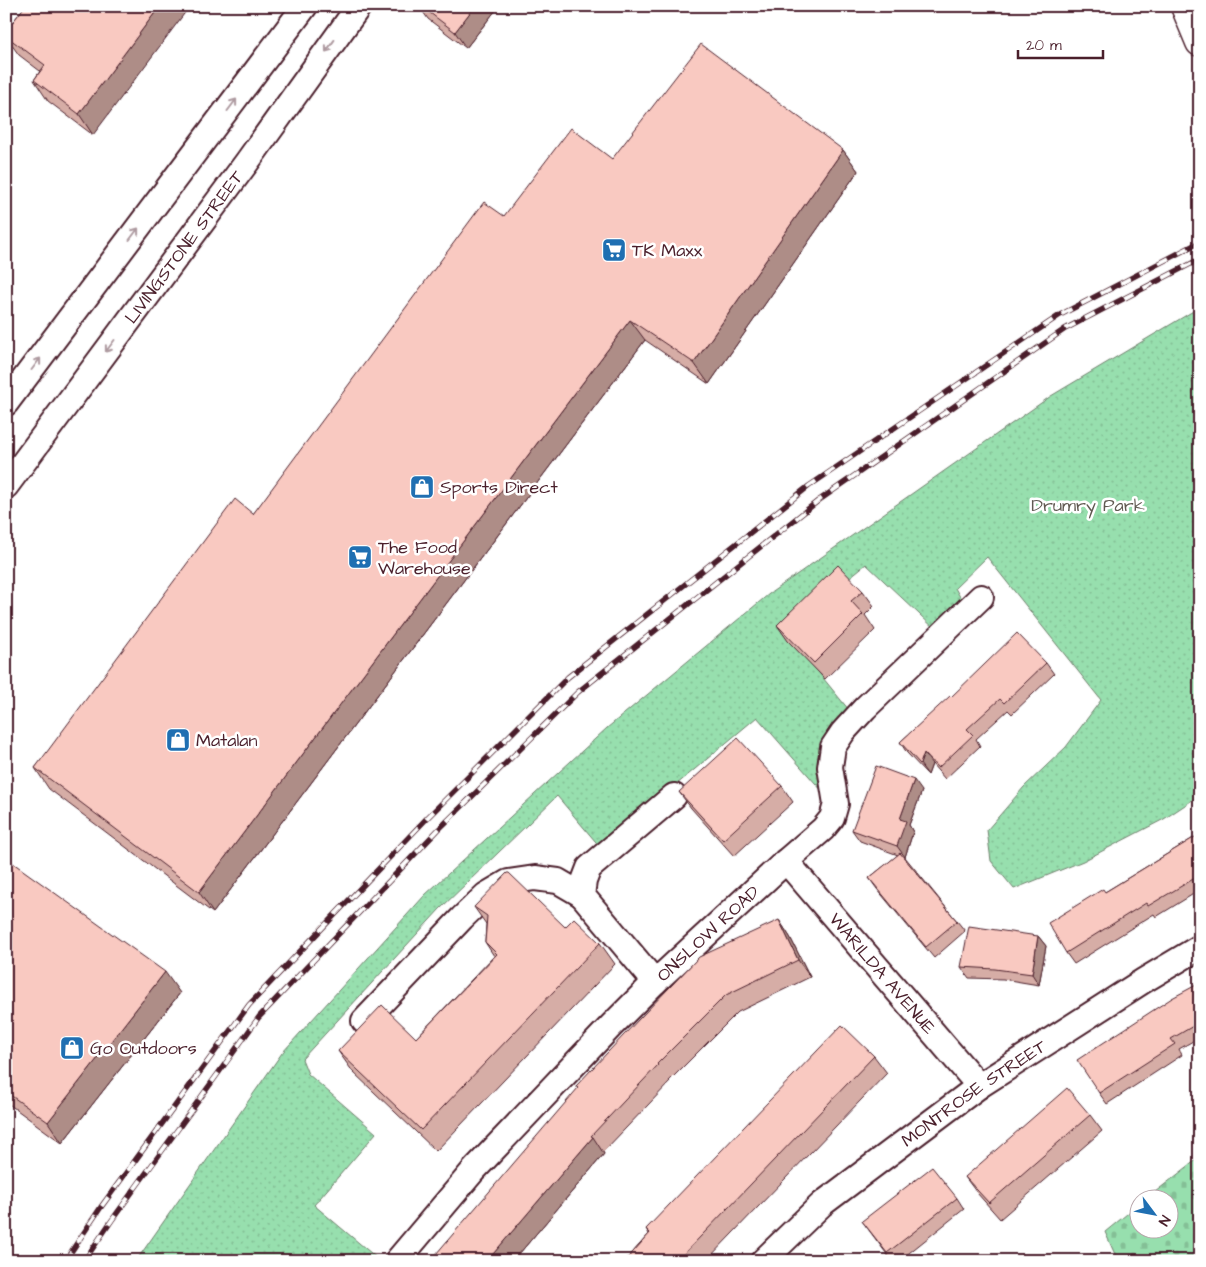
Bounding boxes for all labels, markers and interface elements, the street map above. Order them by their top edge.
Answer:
scale bar [1018,28,1104,60]
text: 20 m [1026,35,1062,56]
one-way arrow [325,39,336,52]
one-way arrow [226,99,237,112]
street label: LIVINGSTONE STREET [119,165,250,329]
one-way arrow [128,228,139,241]
supermarket icon: TK Maxx [601,237,627,263]
place label: TK Maxx [632,238,703,263]
one-way arrow [105,339,115,353]
one-way arrow [30,358,41,371]
shop icon: Sports Direct [409,474,435,500]
place label: Sports Direct [440,475,559,500]
park label: Drumry Park [1031,493,1145,519]
place label: The Food Warehouse [378,535,471,581]
supermarket icon: The Food Warehouse [347,544,373,570]
shop icon: Matalan [165,727,191,753]
place label: Matalan [196,728,257,753]
street label: ONSLOW ROAD [651,880,765,988]
street label: WARILDA AVENUE [823,908,941,1040]
street label: MONTROSE STREET [896,1034,1052,1153]
shop icon: Go Outdoors [59,1035,85,1061]
place label: Go Outdoors [90,1036,197,1061]
north arrow [1128,1190,1178,1240]
text: N [1153,1211,1175,1230]

